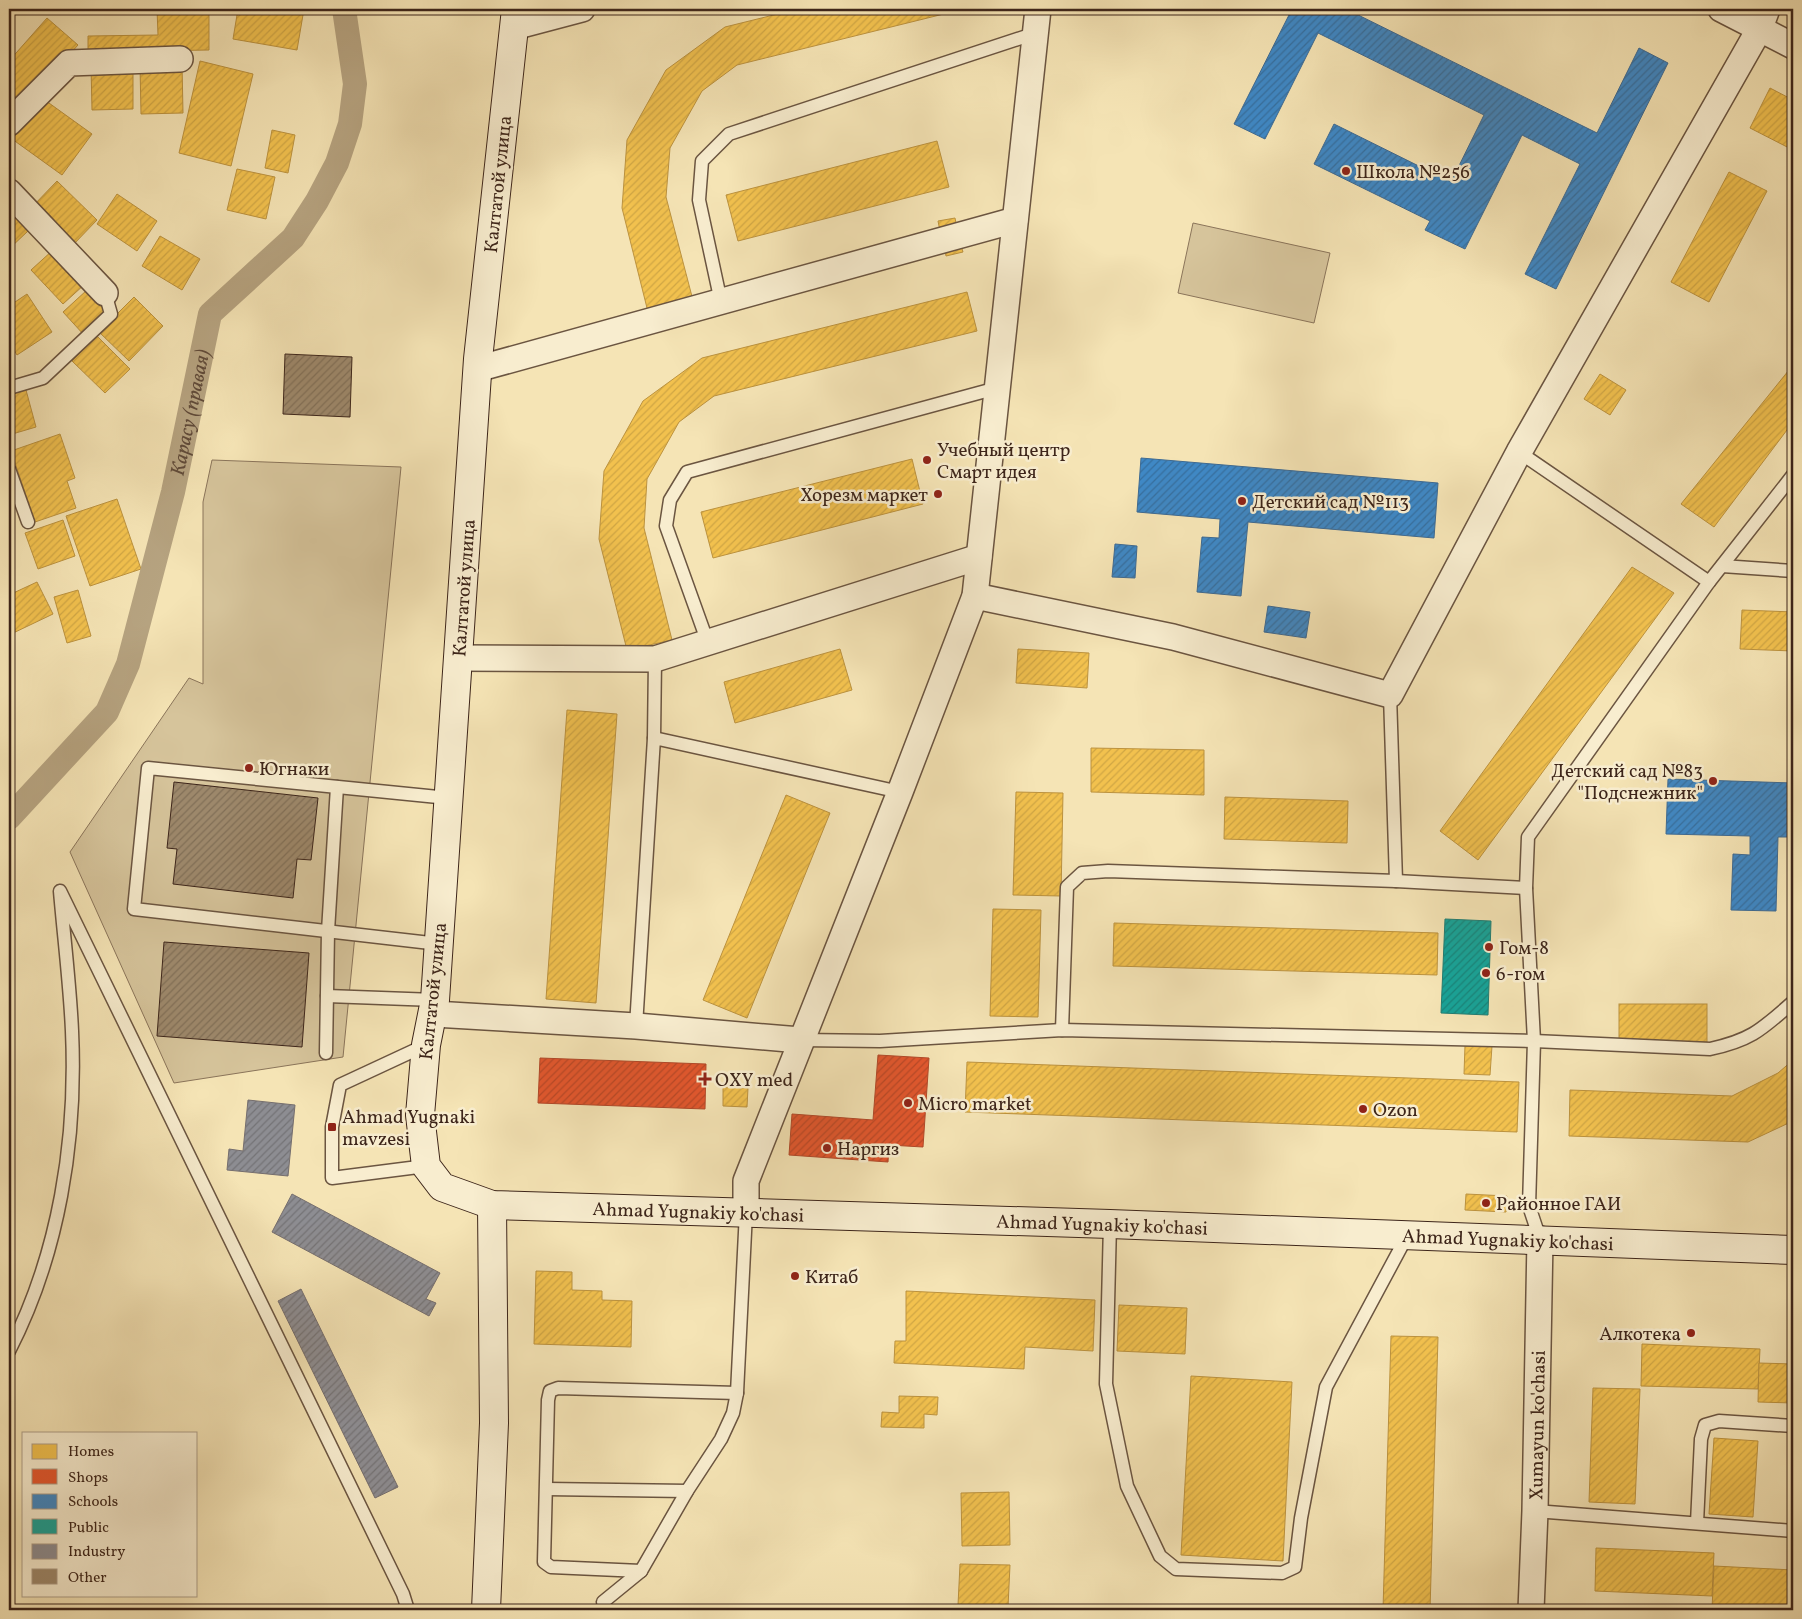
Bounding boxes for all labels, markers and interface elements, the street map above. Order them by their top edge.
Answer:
street label: Калтатой улица [479,114,519,254]
place label: Школа №256 [1356,160,1470,186]
marker: Школа №256 [1340,165,1352,177]
water label: Карасу (правая) [165,347,218,479]
place label: Учебный центр Смарт идея [937,438,1071,486]
marker: Учебный центр Смарт идея [921,454,933,466]
place label: Хорезм маркет [800,483,928,509]
marker: Хорезм маркет [932,488,944,500]
place label: Детский сад №113 [1252,490,1409,516]
marker: Детский сад №113 [1236,495,1248,507]
street label: Калтатой улица [447,518,483,658]
place label: Югнаки [259,757,329,783]
place label: Детский сад №83 "Подснежник" [1551,759,1703,807]
marker: Югнаки [243,762,255,774]
marker: Детский сад №83 "Подснежник" [1707,775,1719,787]
street label: Калтатой улица [414,921,454,1061]
place label: Гом-8 [1499,936,1549,962]
marker: Гом-8 [1483,941,1495,953]
place label: 6-гом [1496,962,1545,988]
marker: 6-гом [1480,967,1492,979]
place label: OXY med [715,1068,793,1094]
marker: OXY med [699,1073,711,1085]
place label: Micro market [918,1092,1032,1118]
marker: Micro market [902,1097,914,1109]
place label: Ozon [1373,1098,1418,1124]
marker: Ozon [1357,1103,1369,1115]
place label: Ahmad Yugnaki mavzesi [342,1105,476,1153]
marker: Ahmad Yugnaki mavzesi [326,1121,338,1133]
place label: Наргиз [837,1137,899,1163]
marker: Наргиз [821,1142,833,1154]
place label: Районное ГАИ [1496,1192,1621,1218]
street label: Ahmad Yugnakiy ko'chasi [592,1197,805,1230]
marker: Районное ГАИ [1480,1197,1492,1209]
street label: Ahmad Yugnakiy ko'chasi [996,1210,1209,1243]
street label: Ahmad Yugnakiy ko'chasi [1401,1224,1614,1258]
place label: Китаб [805,1265,858,1291]
marker: Китаб [789,1270,801,1282]
place label: Алкотека [1599,1322,1681,1348]
marker: Алкотека [1685,1327,1697,1339]
street label: Xumayun ko'chasi [1524,1350,1553,1500]
legend [22,1432,198,1596]
text: Homes [68,1442,114,1463]
text: Shops [68,1468,108,1489]
text: Schools [68,1492,118,1513]
text: Public [68,1518,109,1539]
text: Industry [68,1542,125,1563]
text: Other [68,1568,107,1589]

